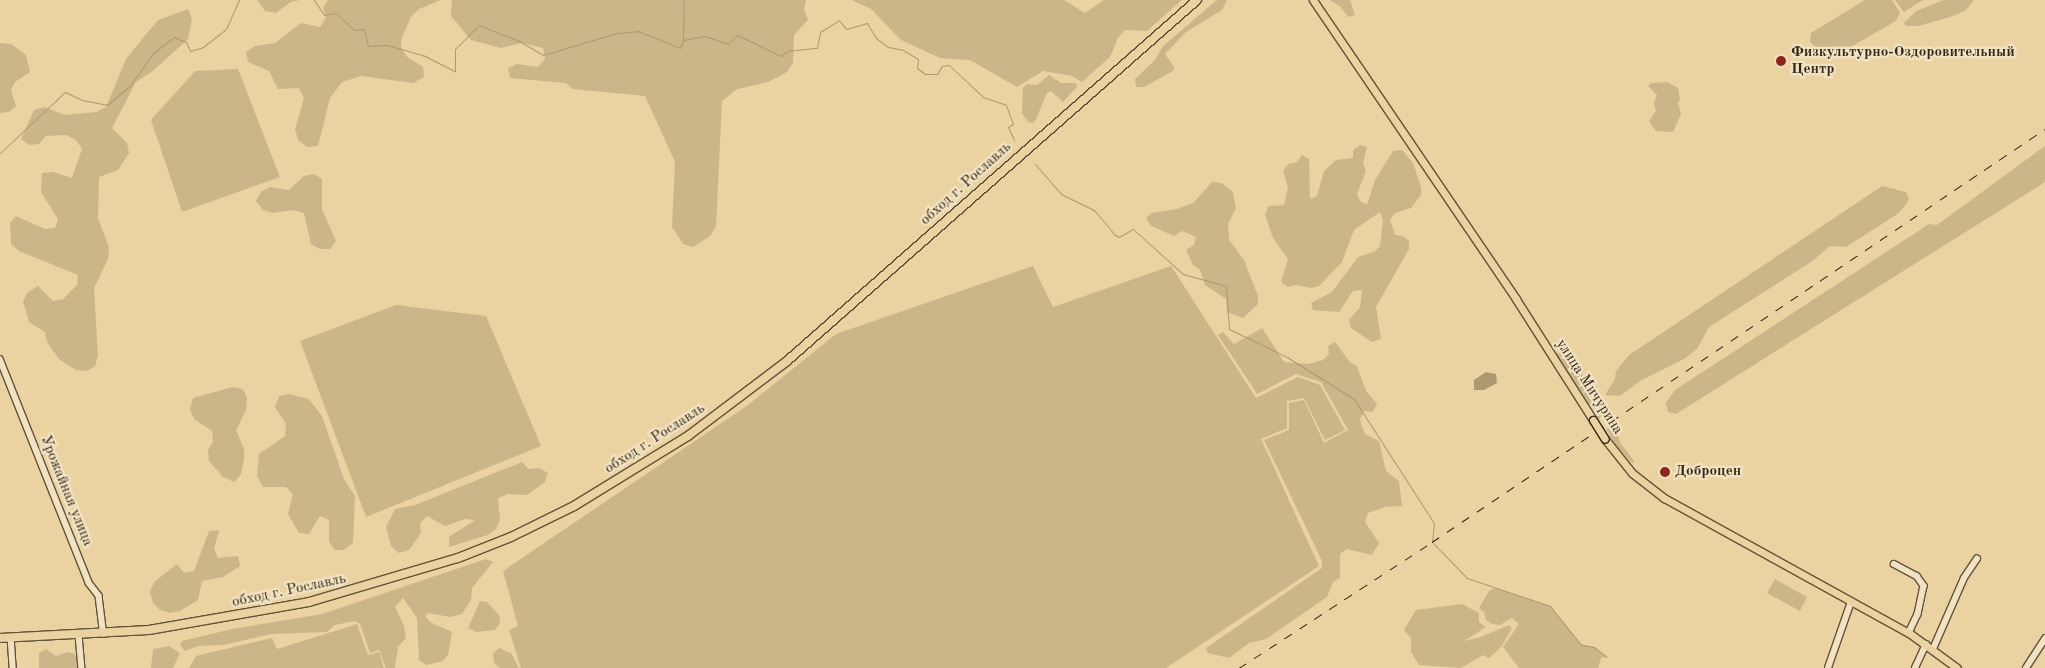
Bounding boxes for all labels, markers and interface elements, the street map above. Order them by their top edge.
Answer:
place label: Физкультурно-Оздоровительный Центр [1791,43,2015,78]
marker: Физкультурно-Оздоровительный Центр [1775,55,1787,67]
street label: обход г. Рославль [917,139,1015,229]
street label: улица Мичурина [1551,336,1627,438]
street label: обход г. Рославль [602,400,708,478]
street label: Урожайная улица [36,433,96,549]
place label: Доброцен [1675,463,1741,481]
marker: Доброцен [1659,466,1671,478]
street label: обход г. Рославль [230,570,348,612]

